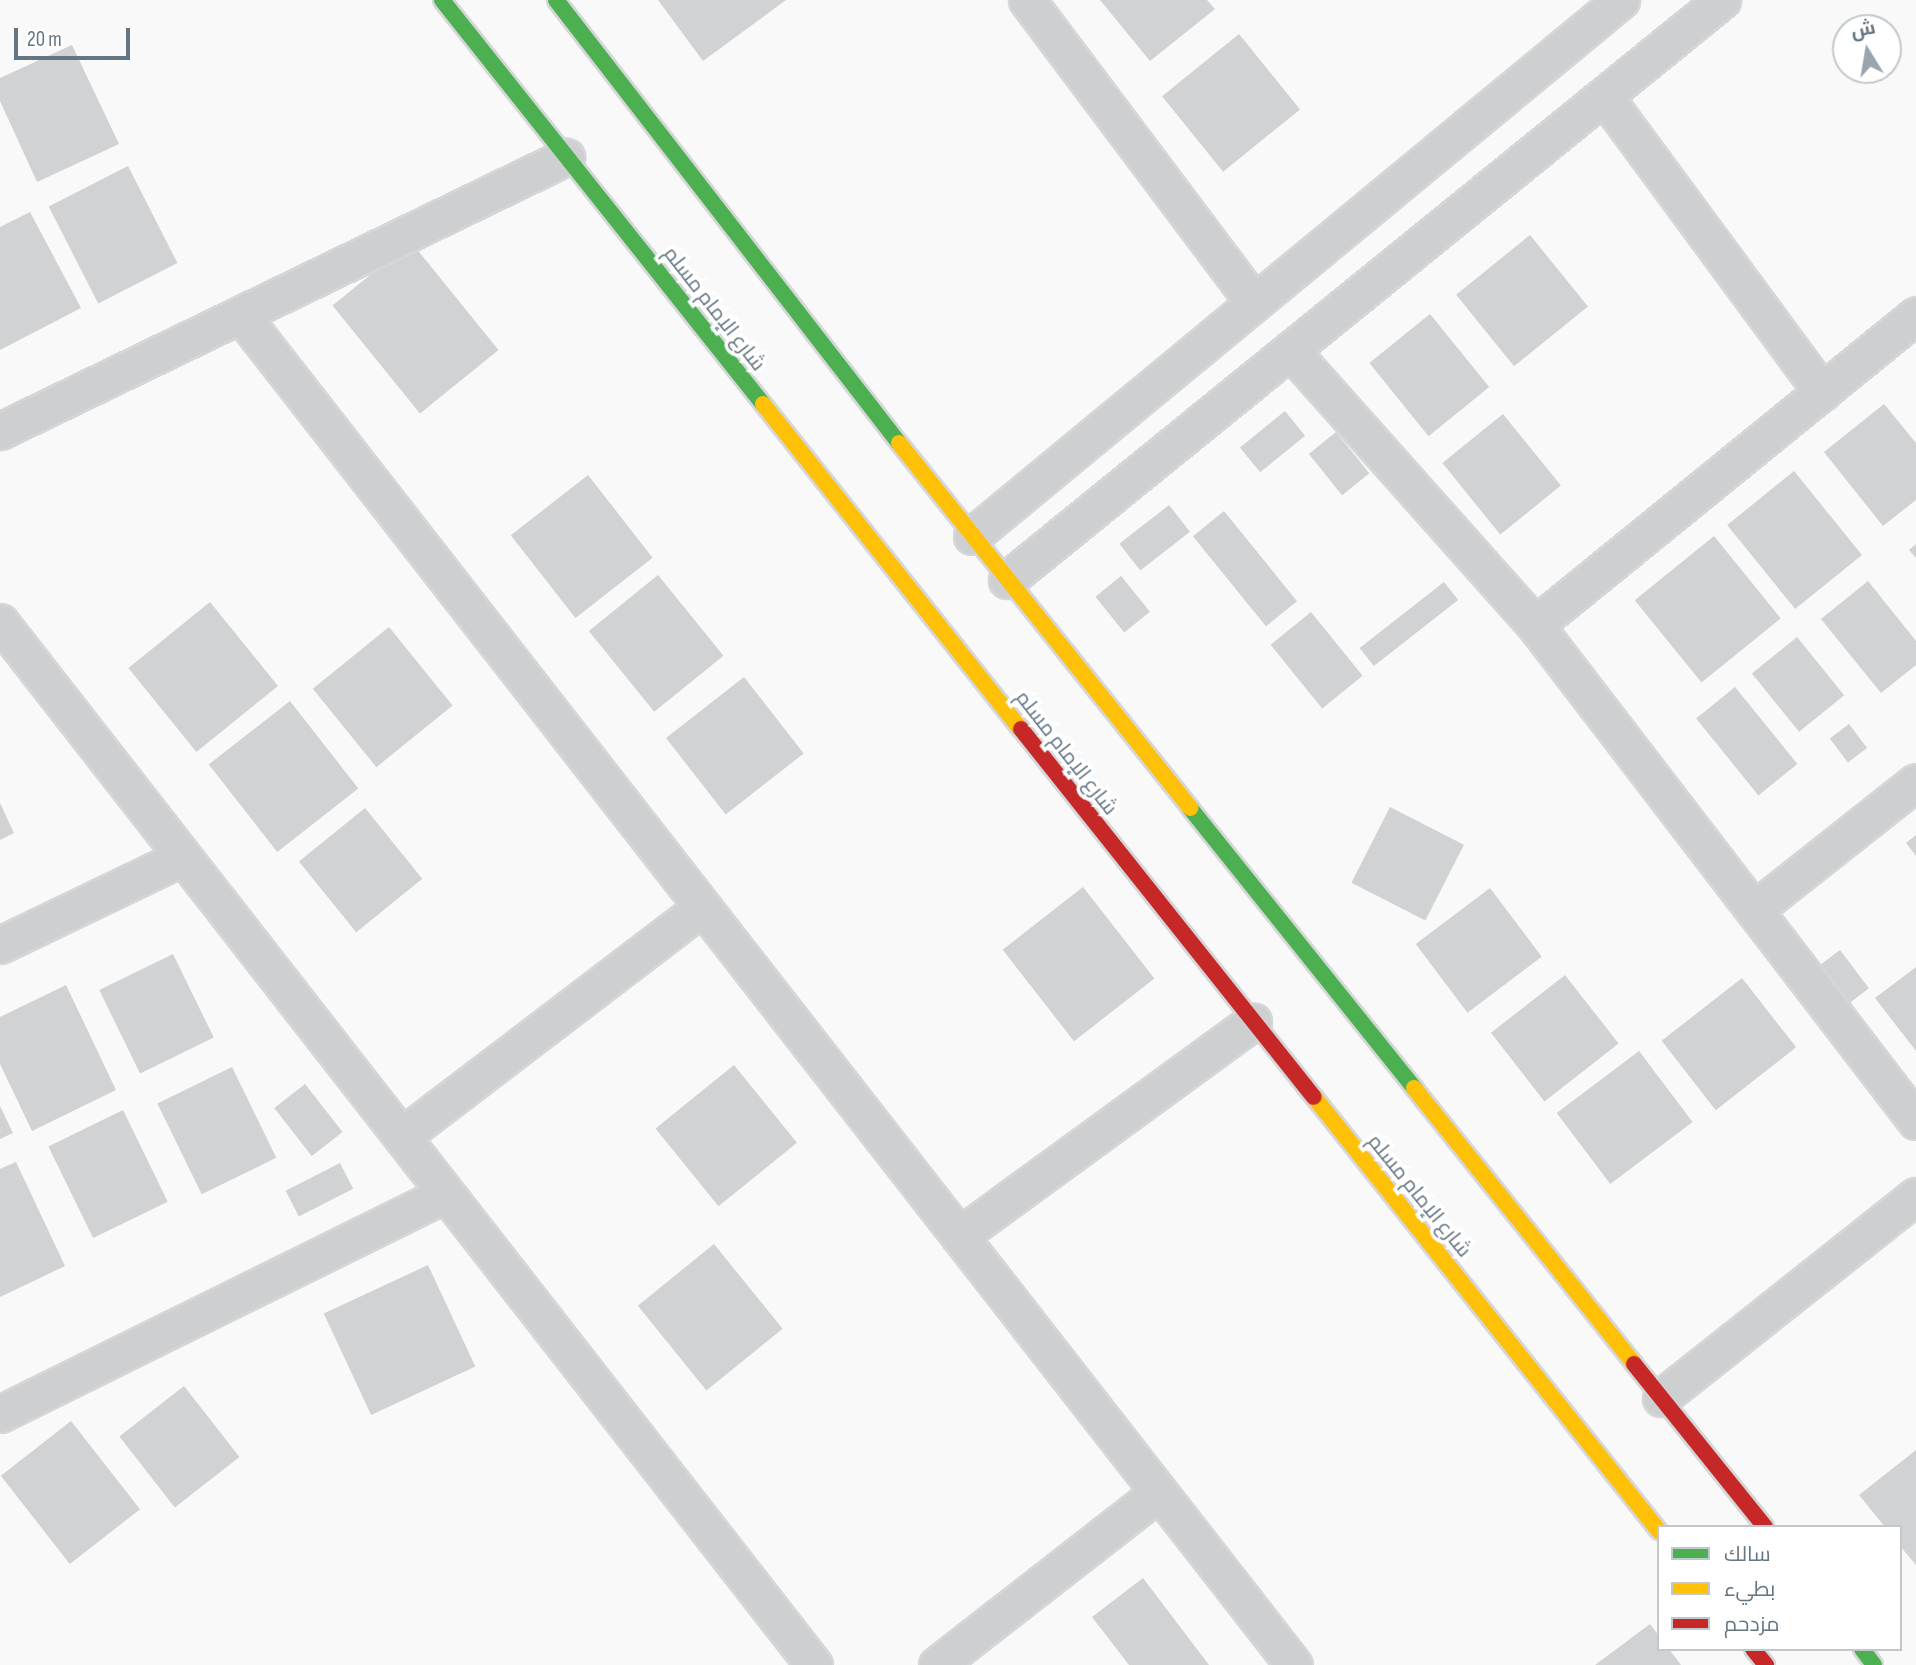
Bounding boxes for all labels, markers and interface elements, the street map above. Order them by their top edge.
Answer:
scale bar [18,14,133,58]
north arrow [1832,14,1902,84]
text: ش [1849,16,1877,43]
text: 20 m [27,27,62,52]
street label: شارع الإمام مسلم [658,242,770,376]
street label: شارع الإمام مسلم [1010,686,1122,820]
street label: شارع الإمام مسلم [1362,1129,1476,1263]
legend [1657,1525,1902,1651]
text: سالك [1724,1542,1771,1567]
text: بطيء [1724,1577,1775,1602]
text: مزدحم [1724,1612,1779,1637]

